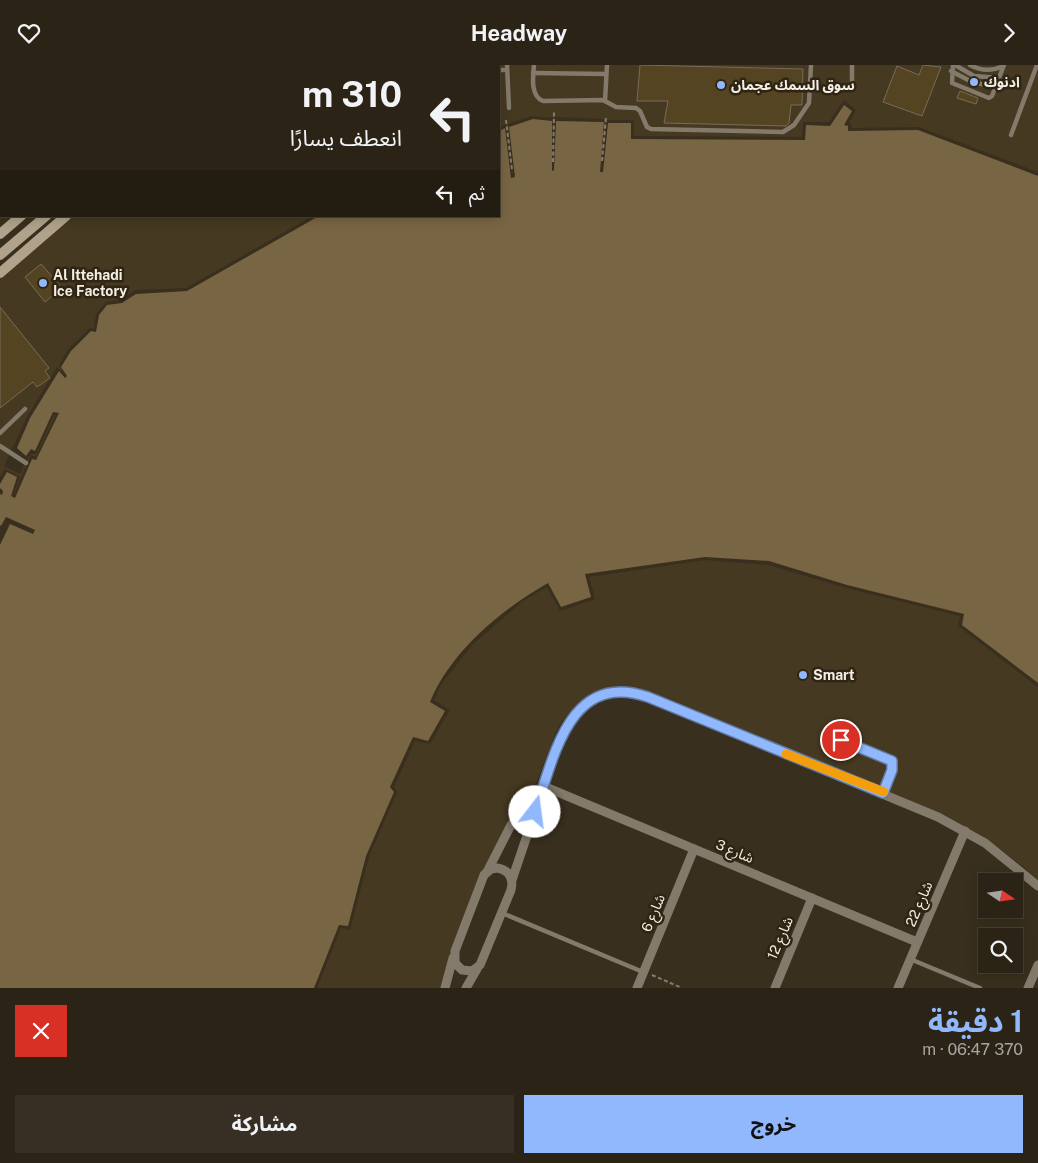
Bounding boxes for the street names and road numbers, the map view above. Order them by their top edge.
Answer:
street label: شارع 3 [713,836,756,869]
street label: شارع 22 [902,879,938,930]
street label: شارع 6 [638,892,671,935]
street label: شارع 12 [764,914,799,963]

